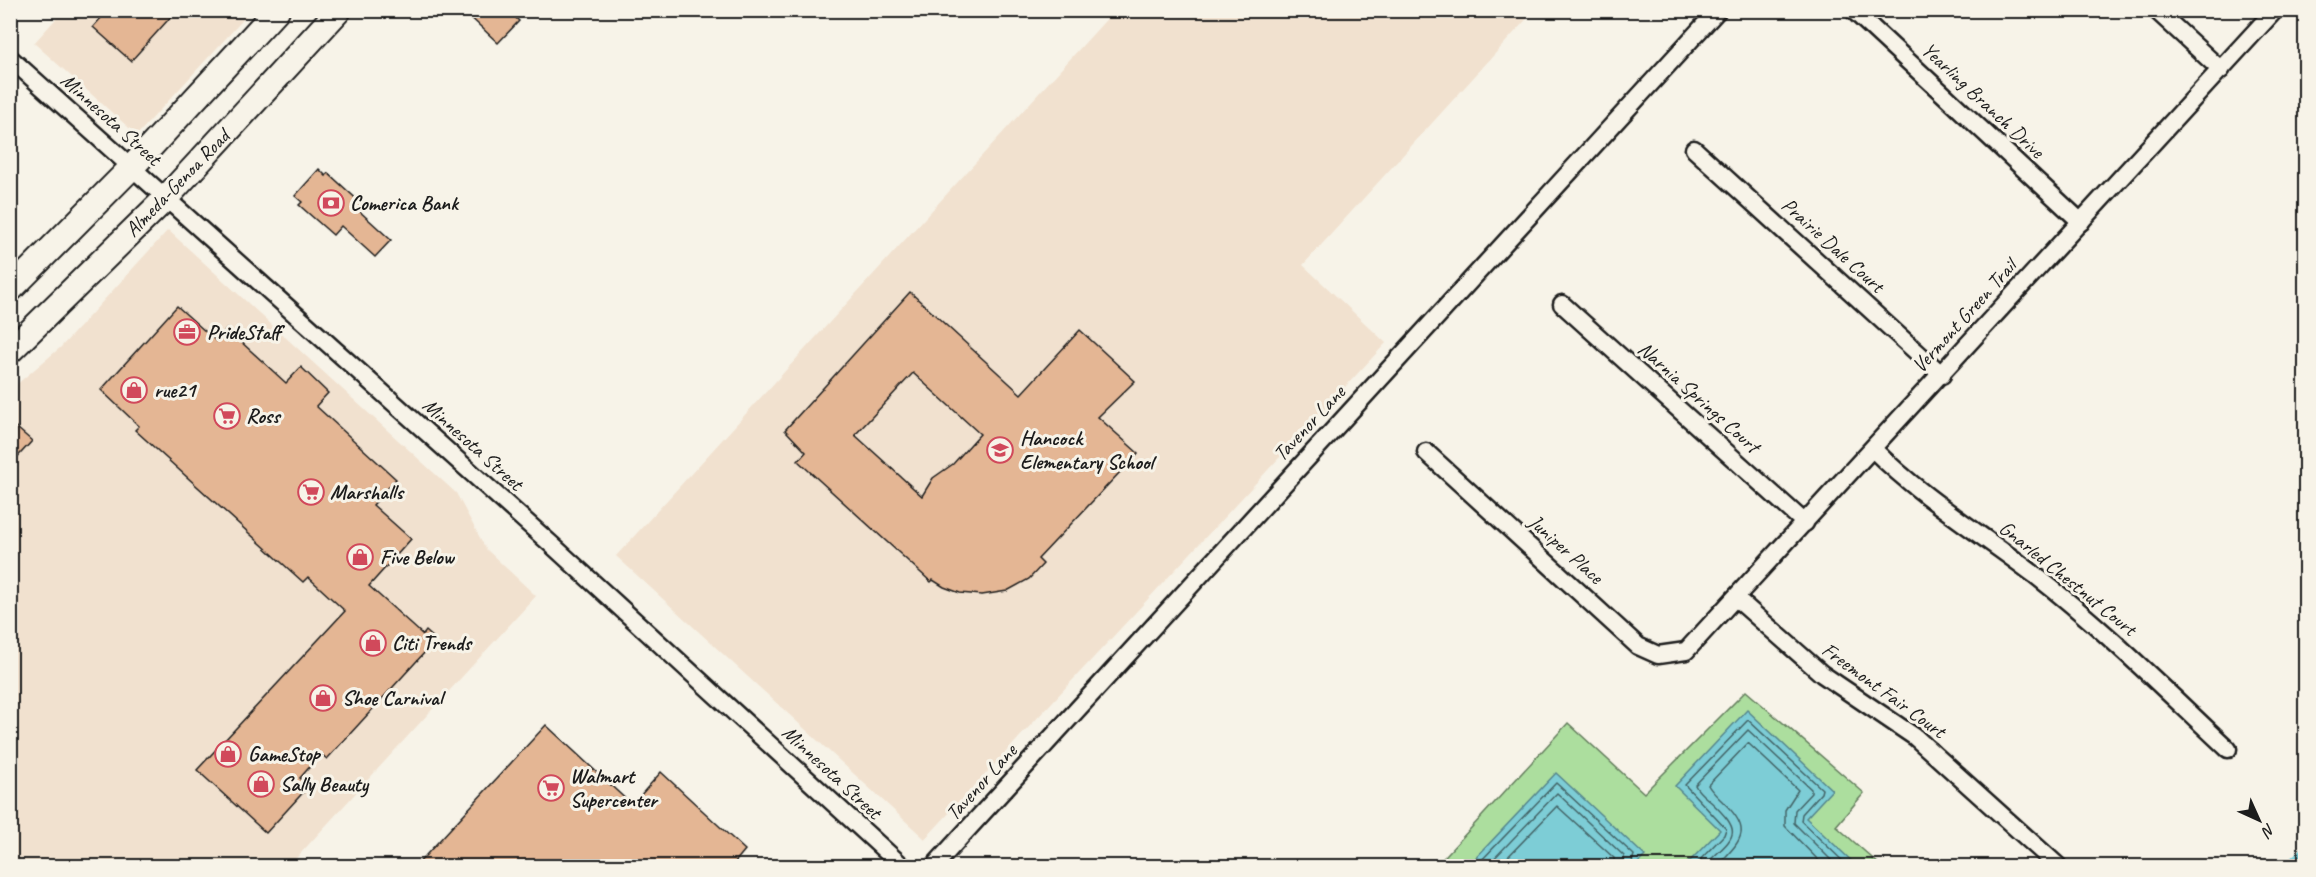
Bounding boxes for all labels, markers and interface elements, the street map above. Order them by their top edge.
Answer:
street label: Yearling Branch Drive [1916,36,2051,164]
street label: Minnesota Street [55,67,168,172]
street label: Almeda-Genoa Road [119,121,237,242]
bank icon: Comerica Bank [316,188,346,218]
place label: Comerica Bank [350,190,460,216]
street label: Prairie Dale Court [1776,192,1891,299]
street label: Vermont Green Trail [1906,251,2024,378]
office icon: PrideStaff [172,317,202,347]
place label: PrideStaff [207,319,285,345]
street label: Narnia Springs Court [1633,336,1768,461]
shop icon: rue21 [119,375,149,405]
place label: rue21 [154,377,198,403]
street label: Tavenor Lane [1267,379,1351,466]
street label: Minnesota Street [417,392,530,497]
supermarket icon: Ross [212,401,242,431]
place label: Ross [246,403,282,429]
place label: Hancock Elementary School [1020,425,1158,475]
school or university icon: Hancock Elementary School [985,435,1015,465]
supermarket icon: Marshalls [296,477,326,507]
place label: Marshalls [330,479,405,505]
street label: Juniper Place [1523,508,1610,590]
street label: Gnarled Chestnut Court [1994,515,2144,643]
shop icon: Five Below [345,542,375,572]
place label: Five Below [380,544,456,570]
shop icon: Citi Trends [358,628,388,658]
place label: Citi Trends [392,630,474,656]
street label: Freemont Fair Court [1817,636,1953,745]
shop icon: Shoe Carnival [308,683,338,713]
place label: Shoe Carnival [342,685,447,711]
street label: Minnesota Street [777,719,888,826]
street label: Tavenor Lane [940,737,1023,826]
shop icon: GameStop [213,739,243,769]
place label: GameStop [248,741,322,767]
place label: Walmart Supercenter [570,763,659,813]
shop icon: Sally Beauty [246,769,276,799]
place label: Sally Beauty [280,771,370,798]
supermarket icon: Walmart Supercenter [536,773,566,803]
north arrow [2229,790,2289,850]
text: N [2256,819,2279,843]

